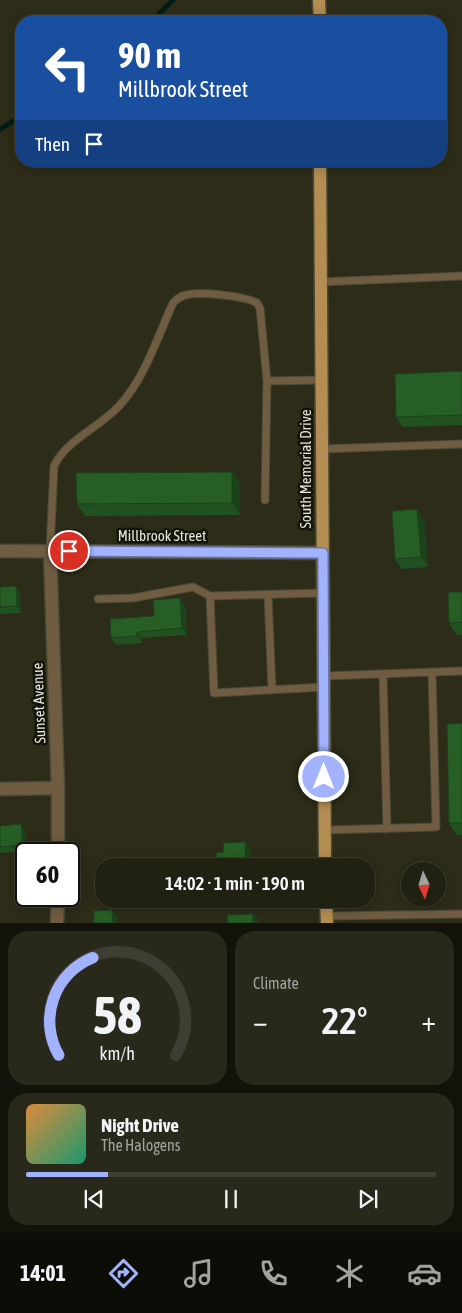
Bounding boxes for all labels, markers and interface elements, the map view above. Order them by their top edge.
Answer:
icon: left [35,35,100,100]
text: 90 m [118,35,181,75]
text: Millbrook Street [118,76,248,102]
icon: arrive [80,130,108,158]
text: Then [35,133,70,155]
street label: South Memorial Drive [297,409,314,528]
street label: Millbrook Street [118,527,206,544]
pin [48,530,90,572]
icon: arrive [55,537,83,565]
street label: Sunset Avenue [29,662,48,744]
position arrow [297,750,349,802]
speed limit sign: 60 [15,842,80,907]
north arrow [401,862,446,908]
map controls [401,862,446,907]
text: 14:02 · 1 min · 190 m [165,872,305,894]
text: Climate [253,974,299,992]
text: 58 [93,985,142,1045]
text: 22° [321,999,368,1042]
text: − [253,1005,268,1037]
text: + [421,1005,436,1037]
text: km/h [100,1043,135,1064]
text: Night Drive [101,1114,179,1136]
text: The Halogens [101,1136,181,1154]
icon: previous [80,1185,108,1213]
icon: pause [217,1185,245,1213]
icon: next [354,1185,382,1213]
icon: directions [106,1256,141,1291]
icon: music [181,1256,216,1291]
icon: phone [256,1256,291,1291]
icon: climate [332,1256,367,1291]
icon: car [407,1256,442,1291]
text: 14:01 [20,1260,66,1286]

